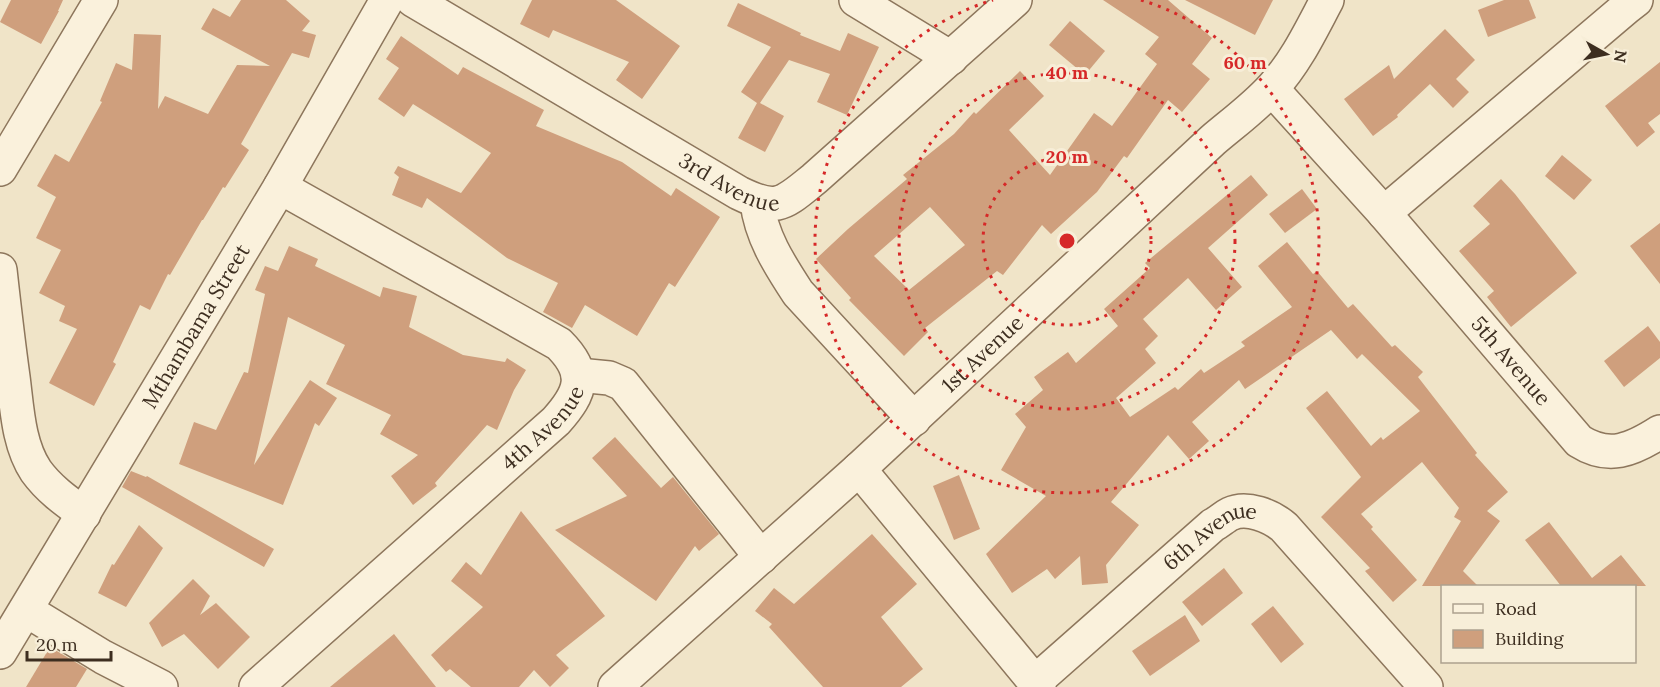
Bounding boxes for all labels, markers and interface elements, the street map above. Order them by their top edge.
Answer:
north arrow [1576,24,1636,84]
text: N [1610,49,1632,64]
text: 60 m [1223,51,1267,74]
text: 40 m [1046,61,1089,84]
text: 20 m [1046,145,1089,168]
street label: 3rd Avenue [674,146,780,217]
centre of rings [1057,231,1077,251]
street label: Mthambama Street [136,238,256,413]
street label: 1st Avenue [936,309,1029,398]
street label: 5th Avenue [1465,311,1557,411]
street label: 4th Avenue [496,382,590,476]
street label: 6th Avenue [1157,497,1259,576]
legend [1441,585,1636,663]
text: Road [1495,597,1537,620]
scale bar [27,624,111,662]
text: Building [1495,627,1565,650]
text: 20 m [36,633,78,656]

